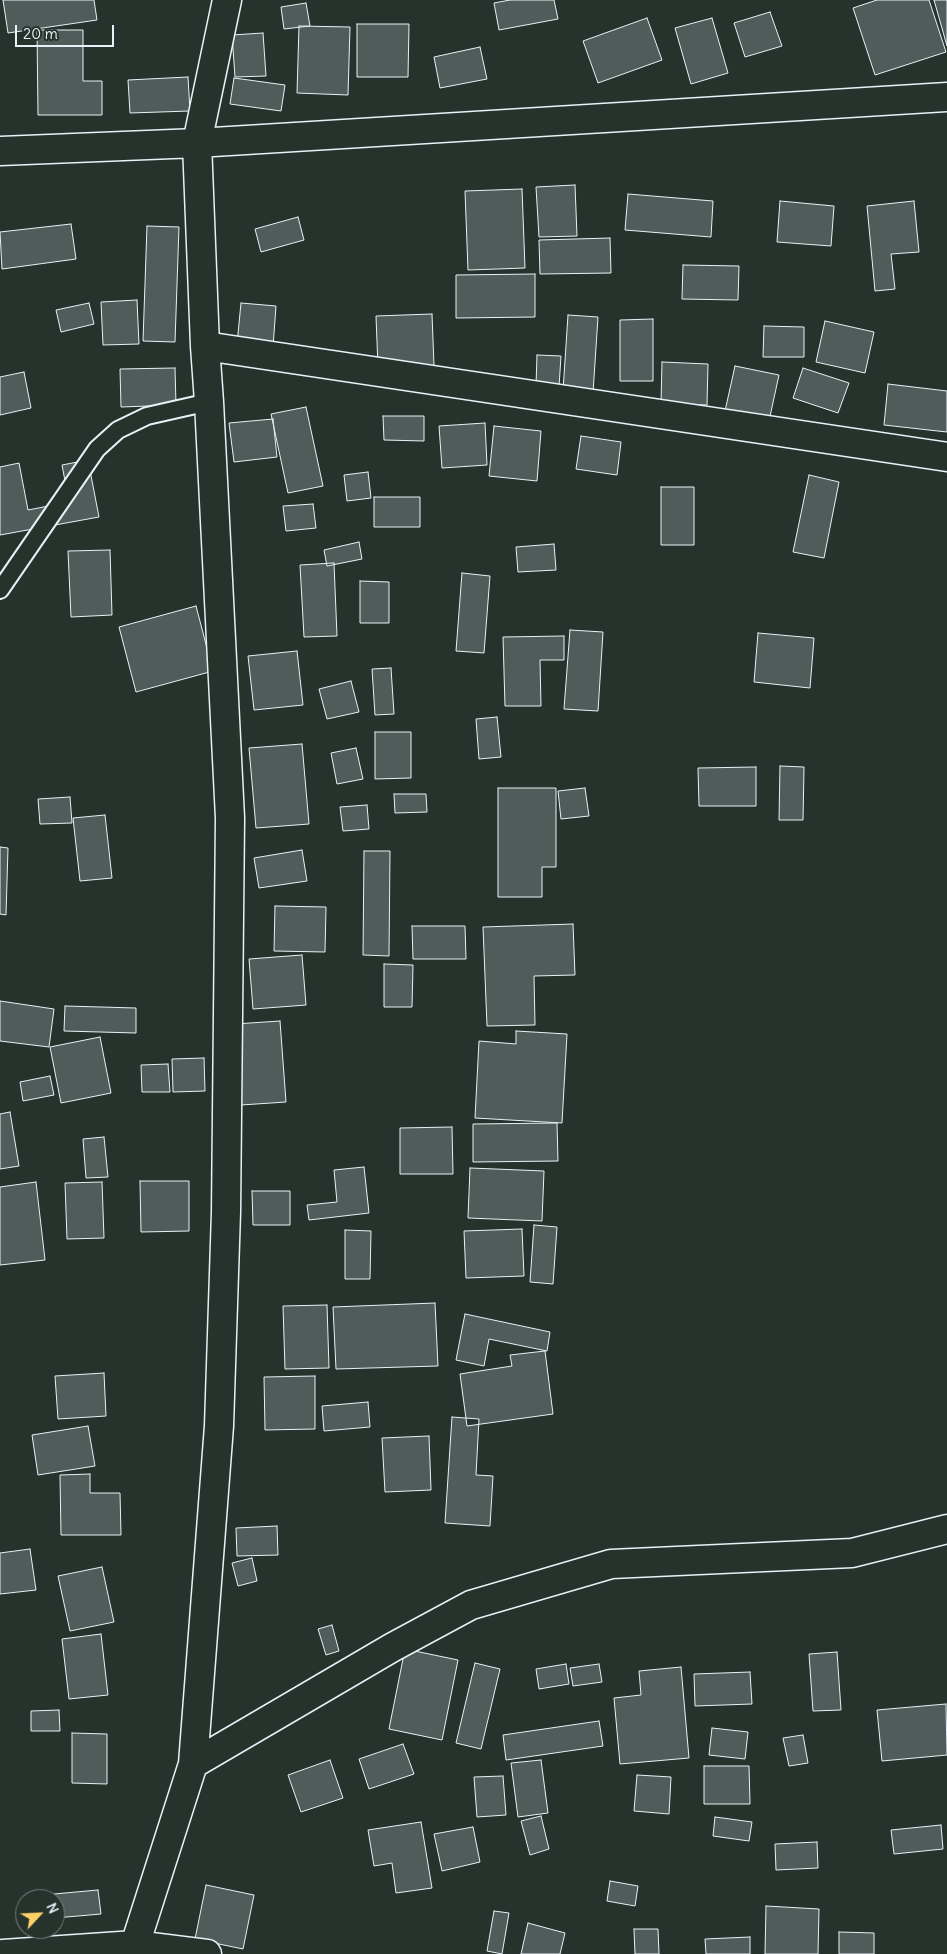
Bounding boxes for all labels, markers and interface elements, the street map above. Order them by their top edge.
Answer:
scale bar [18,15,116,47]
text: 20 m [23,24,58,43]
north arrow [15,1889,65,1939]
text: N [42,1900,63,1916]

